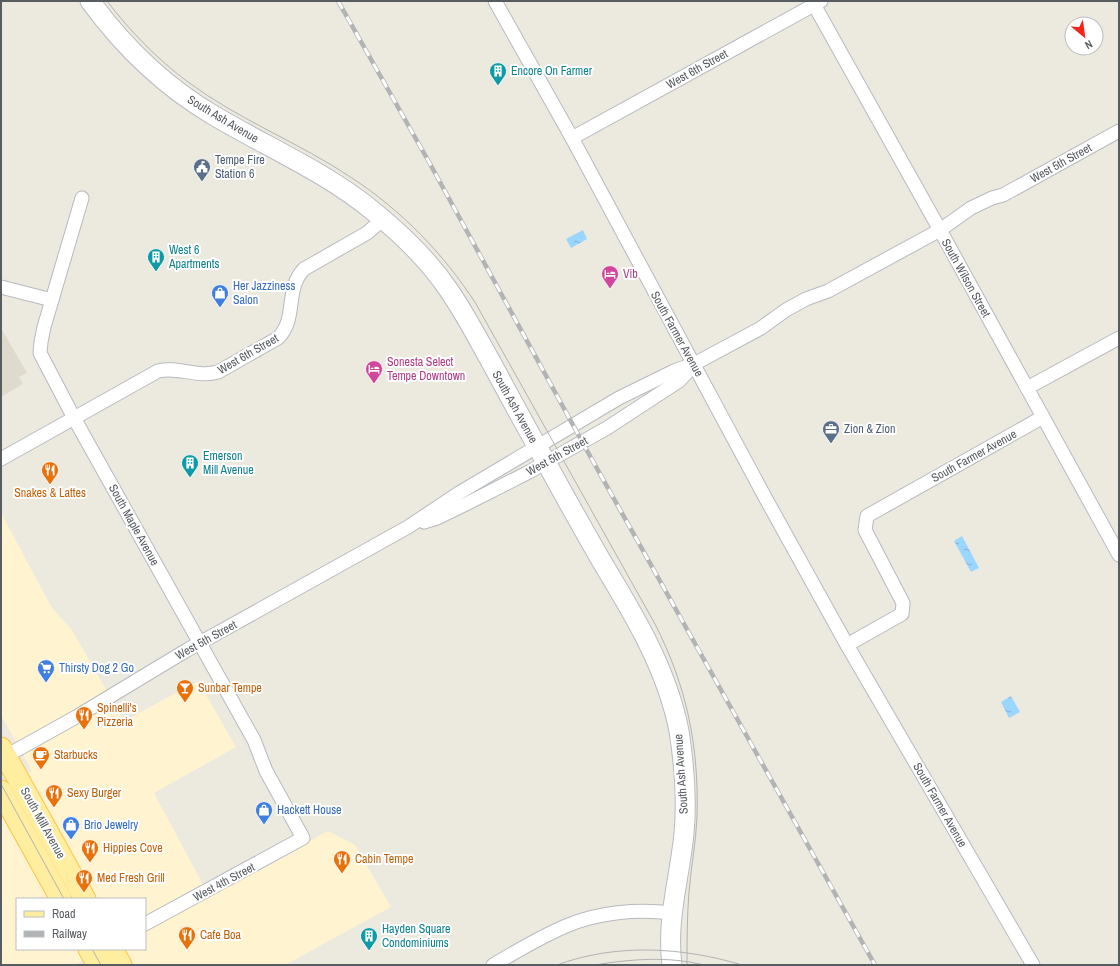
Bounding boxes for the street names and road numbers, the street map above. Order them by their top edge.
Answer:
street label: West 6th Street [664,45,731,92]
street label: South Ash Avenue [184,91,262,147]
street label: West 5th Street [1028,139,1095,186]
street label: South Wilson Street [938,236,994,320]
street label: South Farmer Avenue [647,289,707,379]
street label: West 6th Street [215,330,282,378]
street label: South Ash Avenue [489,368,541,446]
street label: South Farmer Avenue [929,426,1019,486]
street label: West 5th Street [524,432,591,479]
street label: South Maple Avenue [105,481,163,569]
street label: West 5th Street [173,616,240,663]
street label: South Ash Avenue [670,733,692,815]
street label: South Farmer Avenue [909,760,971,850]
street label: South Mill Avenue [17,785,69,861]
street label: West 4th Street [190,859,258,905]

